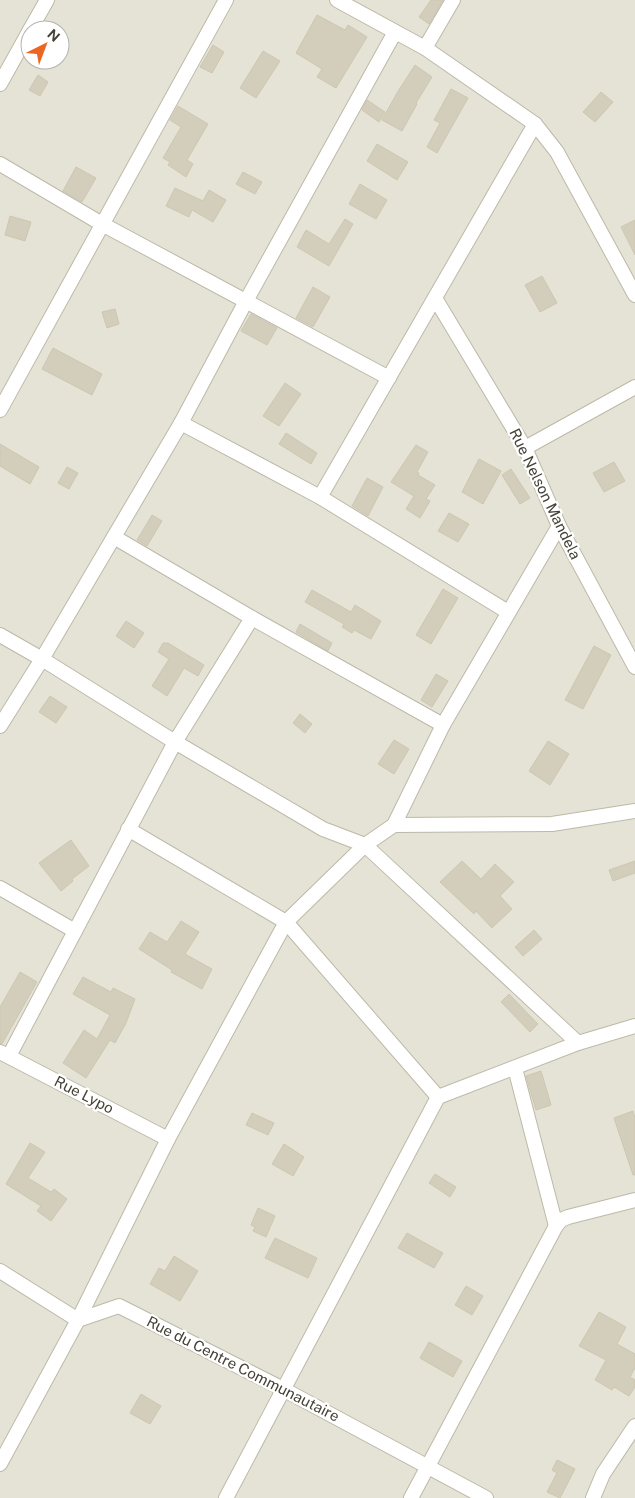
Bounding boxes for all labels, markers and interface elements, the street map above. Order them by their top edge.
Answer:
north arrow [20,20,70,70]
text: N [44,26,63,45]
street label: Rue Nelson Mandela [506,426,585,562]
street label: Rue Lypo [52,1072,117,1117]
street label: Rue du Centre Communautaire [144,1312,342,1425]

